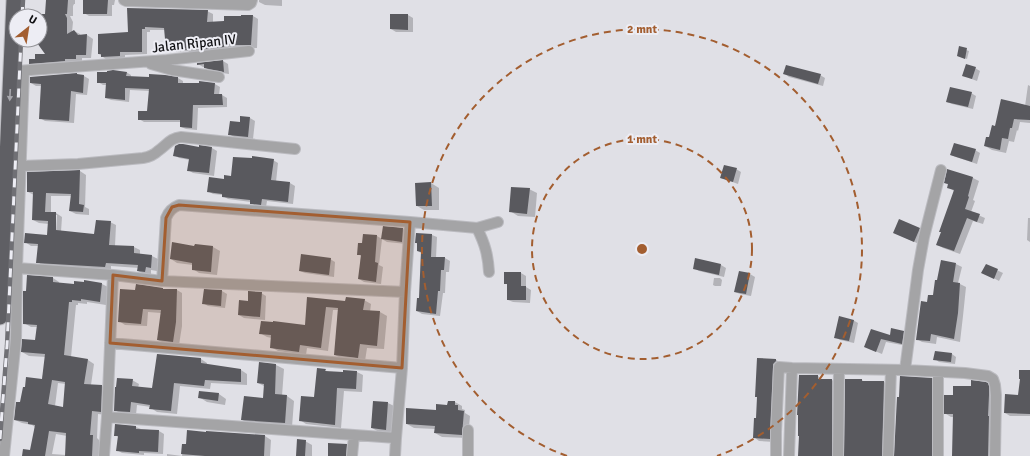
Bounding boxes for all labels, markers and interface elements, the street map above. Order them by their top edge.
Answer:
north arrow [8,8,48,48]
text: U [26,12,39,27]
text: 2 mnt [627,22,657,37]
street label: Jalan Ripan IV [151,31,237,56]
one-way arrow [7,89,14,101]
text: 1 mnt [627,132,657,147]
centre of rings [635,242,649,256]

